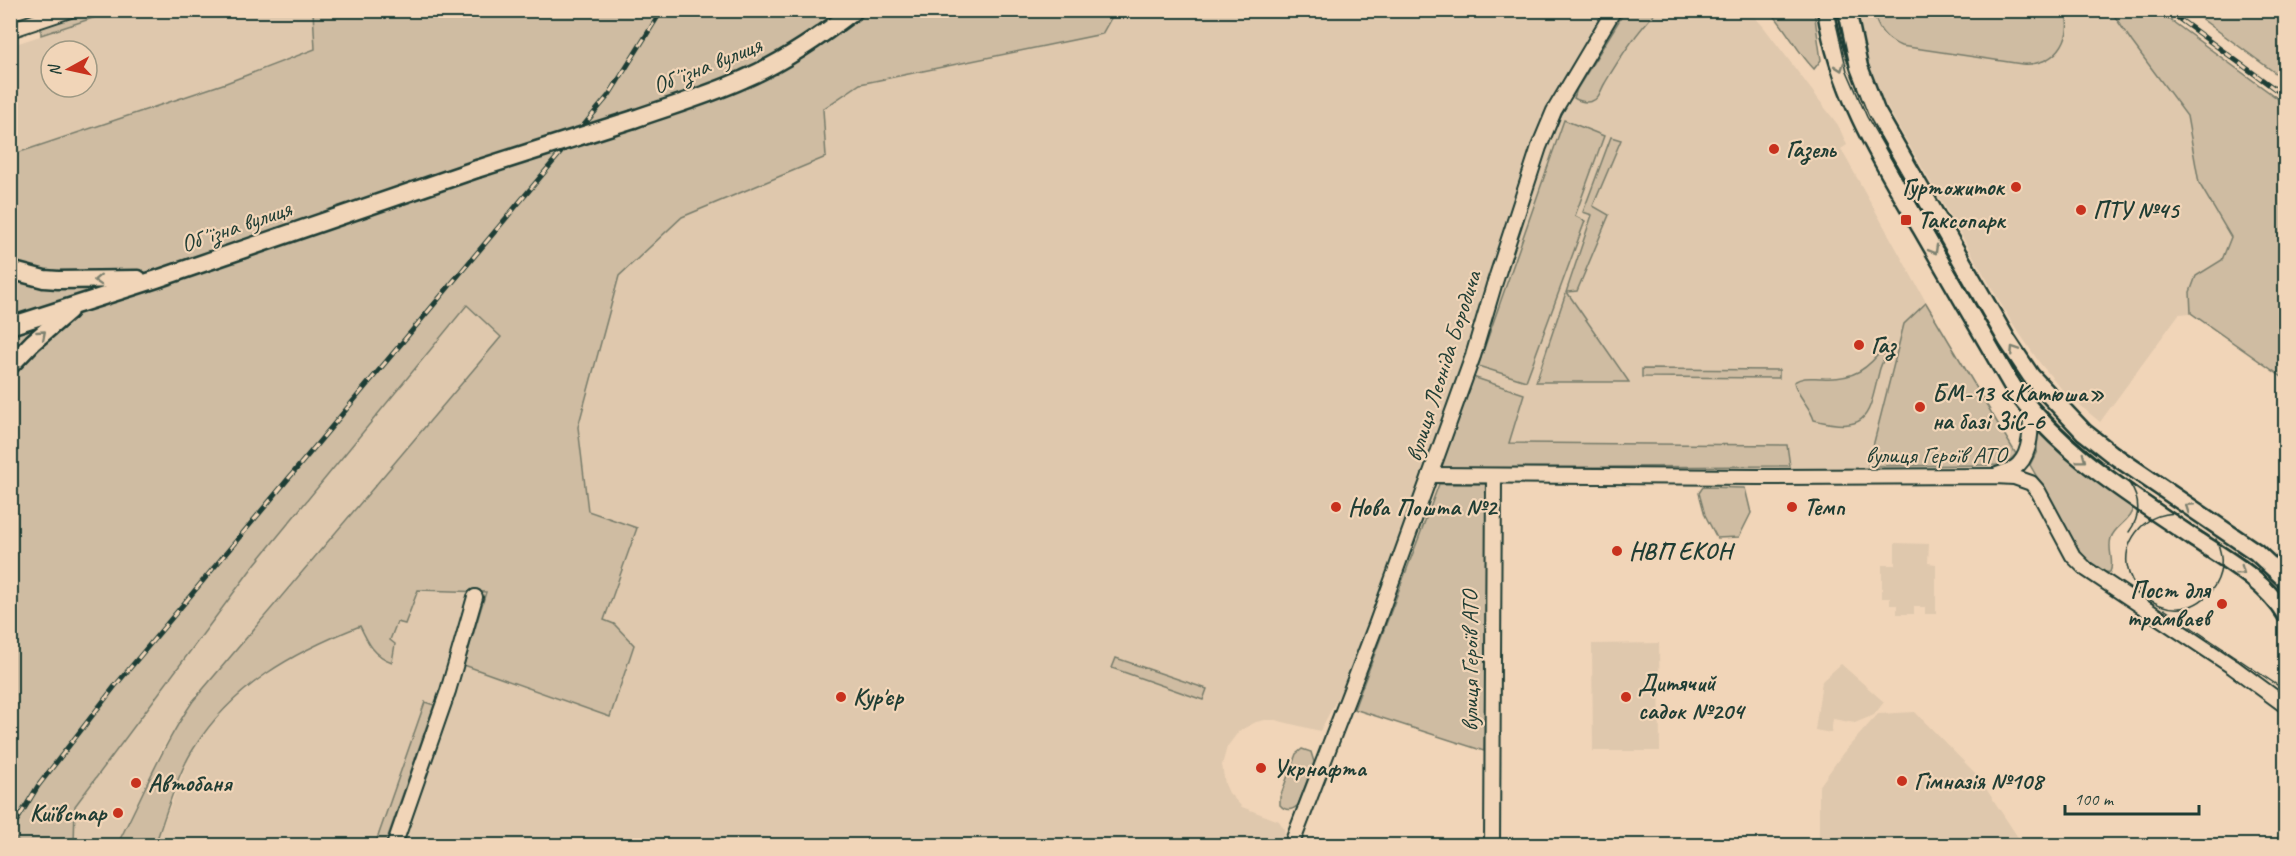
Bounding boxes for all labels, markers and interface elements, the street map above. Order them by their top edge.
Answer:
street label: Обʼїзна вулиця [648,29,768,101]
north arrow [39,39,99,99]
one-way arrow [1832,61,1845,72]
text: N [44,62,66,77]
place label: Газель [1786,134,1838,165]
marker: Газель [1767,142,1781,156]
place label: Гуртожиток [1902,172,2006,202]
marker: Гуртожиток [2009,180,2023,194]
street label: Обʼїзна вулиця [177,193,297,260]
place label: ПТУ №45 [2093,195,2181,225]
marker: ПТУ №45 [2074,203,2088,217]
place label: Таксопарк [1918,205,2007,235]
marker: Таксопарк [1899,213,1913,227]
one-way arrow [1927,244,1938,254]
street label: вулиця Леоніда Бородича [1398,266,1488,465]
one-way arrow [94,274,103,287]
one-way arrow [35,330,46,341]
place label: Газ [1871,330,1898,361]
marker: Газ [1852,338,1866,352]
one-way arrow [2010,346,2021,357]
place label: БМ-13 «Катюша» на базі ЗіС-6 [1932,378,2104,436]
marker: БМ-13 «Катюша» на базі ЗіС-6 [1913,400,1927,414]
street label: вулиця Героїв АТО [1866,440,2009,470]
one-way arrow [2075,452,2086,463]
place label: Нова Пошта №2 [1348,492,1499,522]
place label: Темп [1804,492,1845,522]
marker: Нова Пошта №2 [1329,500,1343,514]
marker: Темп [1785,500,1799,514]
one-way arrow [2185,503,2196,514]
place label: НВП ЕКОН [1629,536,1736,566]
marker: НВП ЕКОН [1610,544,1624,558]
one-way arrow [2235,564,2246,575]
place label: Пост для трамваев [2127,575,2214,633]
street label: вулиця Героїв АТО [1455,588,1485,731]
marker: Пост для трамваев [2215,597,2229,611]
place label: Дитячий садок №204 [1638,668,1747,726]
place label: Кур'єр [853,682,905,712]
marker: Кур'єр [834,690,848,704]
marker: Дитячий садок №204 [1619,690,1633,704]
place label: Укрнафта [1273,753,1368,783]
marker: Укрнафта [1254,761,1268,775]
place label: Гімназія №108 [1914,766,2046,796]
place label: Автобаня [148,768,233,798]
marker: Гімназія №108 [1895,774,1909,788]
marker: Автобаня [129,776,143,790]
scale bar [2065,778,2198,816]
text: 100 m [2074,788,2115,810]
place label: Київстар [30,798,108,828]
marker: Київстар [111,806,125,820]

